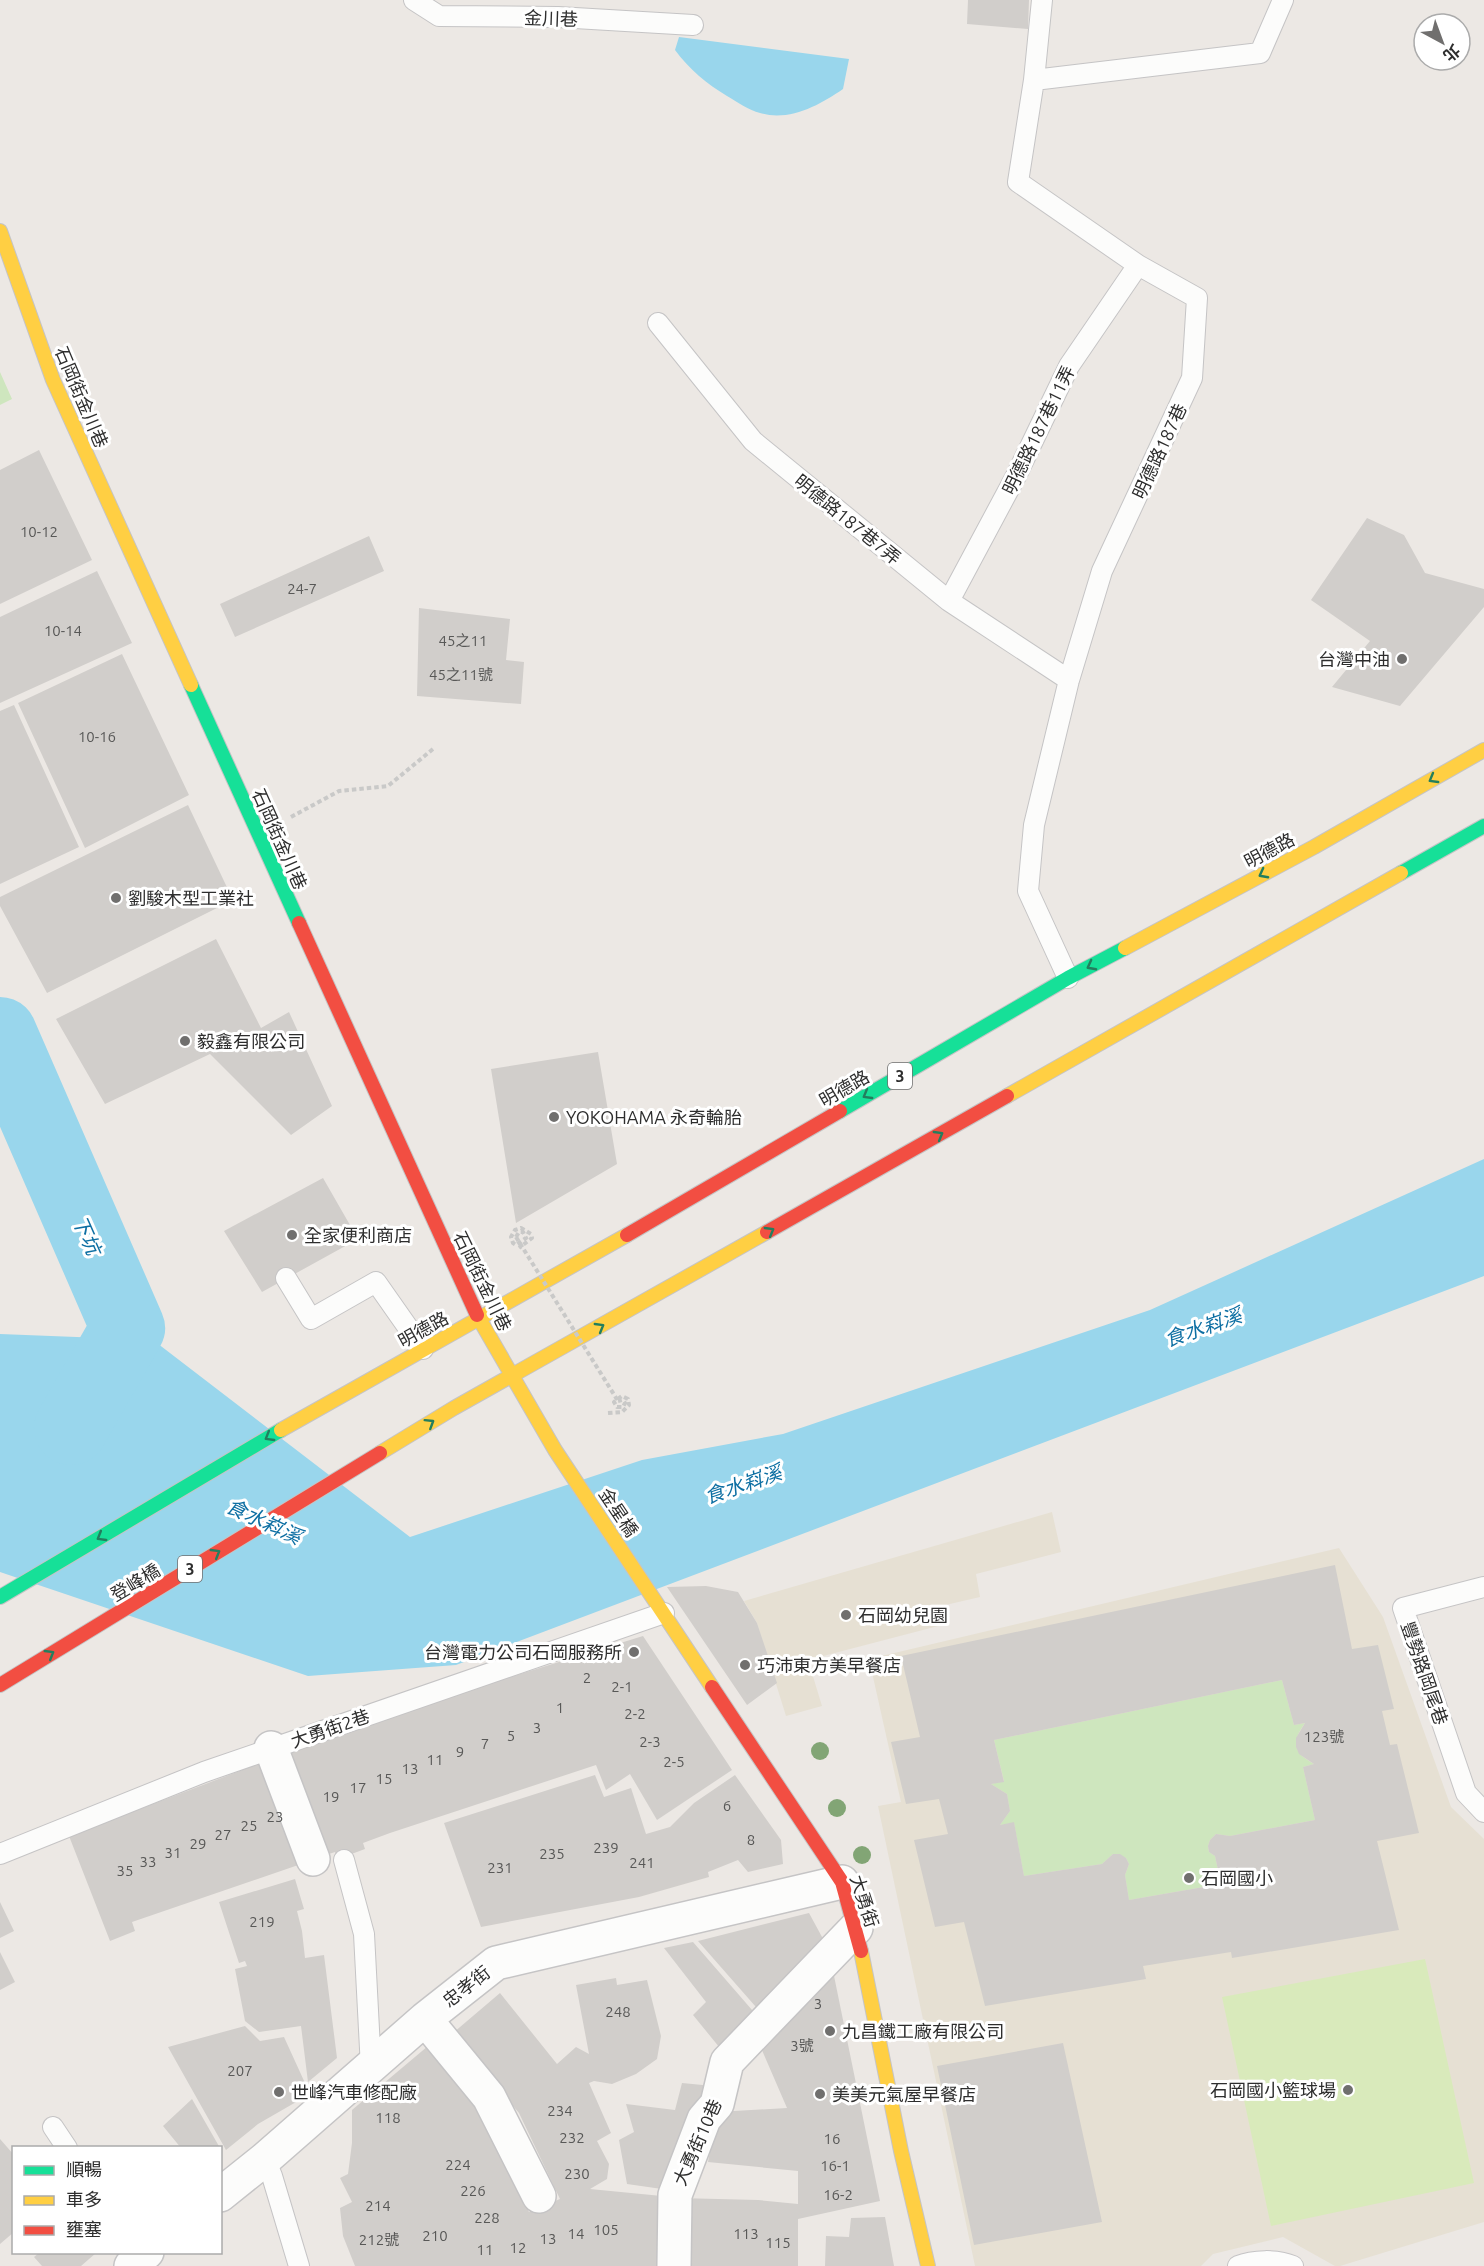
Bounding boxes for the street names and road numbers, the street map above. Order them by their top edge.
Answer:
street label: 金川巷 [524,7,578,29]
street label: 石岡街金川巷 [52,343,112,451]
street label: 明德路187巷11弄 [998,362,1078,498]
street label: 明德路187巷 [1128,400,1190,502]
street label: 明德路187巷7弄 [791,470,905,568]
street label: 石岡街金川巷 [249,786,311,892]
street label: 明德路 [1240,828,1298,872]
road number: 3 [888,1063,912,1089]
street label: 明德路 [816,1066,872,1110]
street label: 石岡街金川巷 [450,1228,516,1334]
street label: 明德路 [395,1307,451,1351]
street label: 金星橋 [596,1484,642,1540]
road number: 3 [178,1556,202,1582]
street label: 登峰橋 [107,1560,163,1604]
street label: 豐勢路岡尾巷 [1398,1619,1452,1727]
street label: 大勇街2巷 [288,1705,372,1751]
street label: 大勇街 [847,1872,883,1930]
street label: 忠孝街 [439,1961,493,2011]
street label: 大勇街10巷 [669,2096,725,2188]

